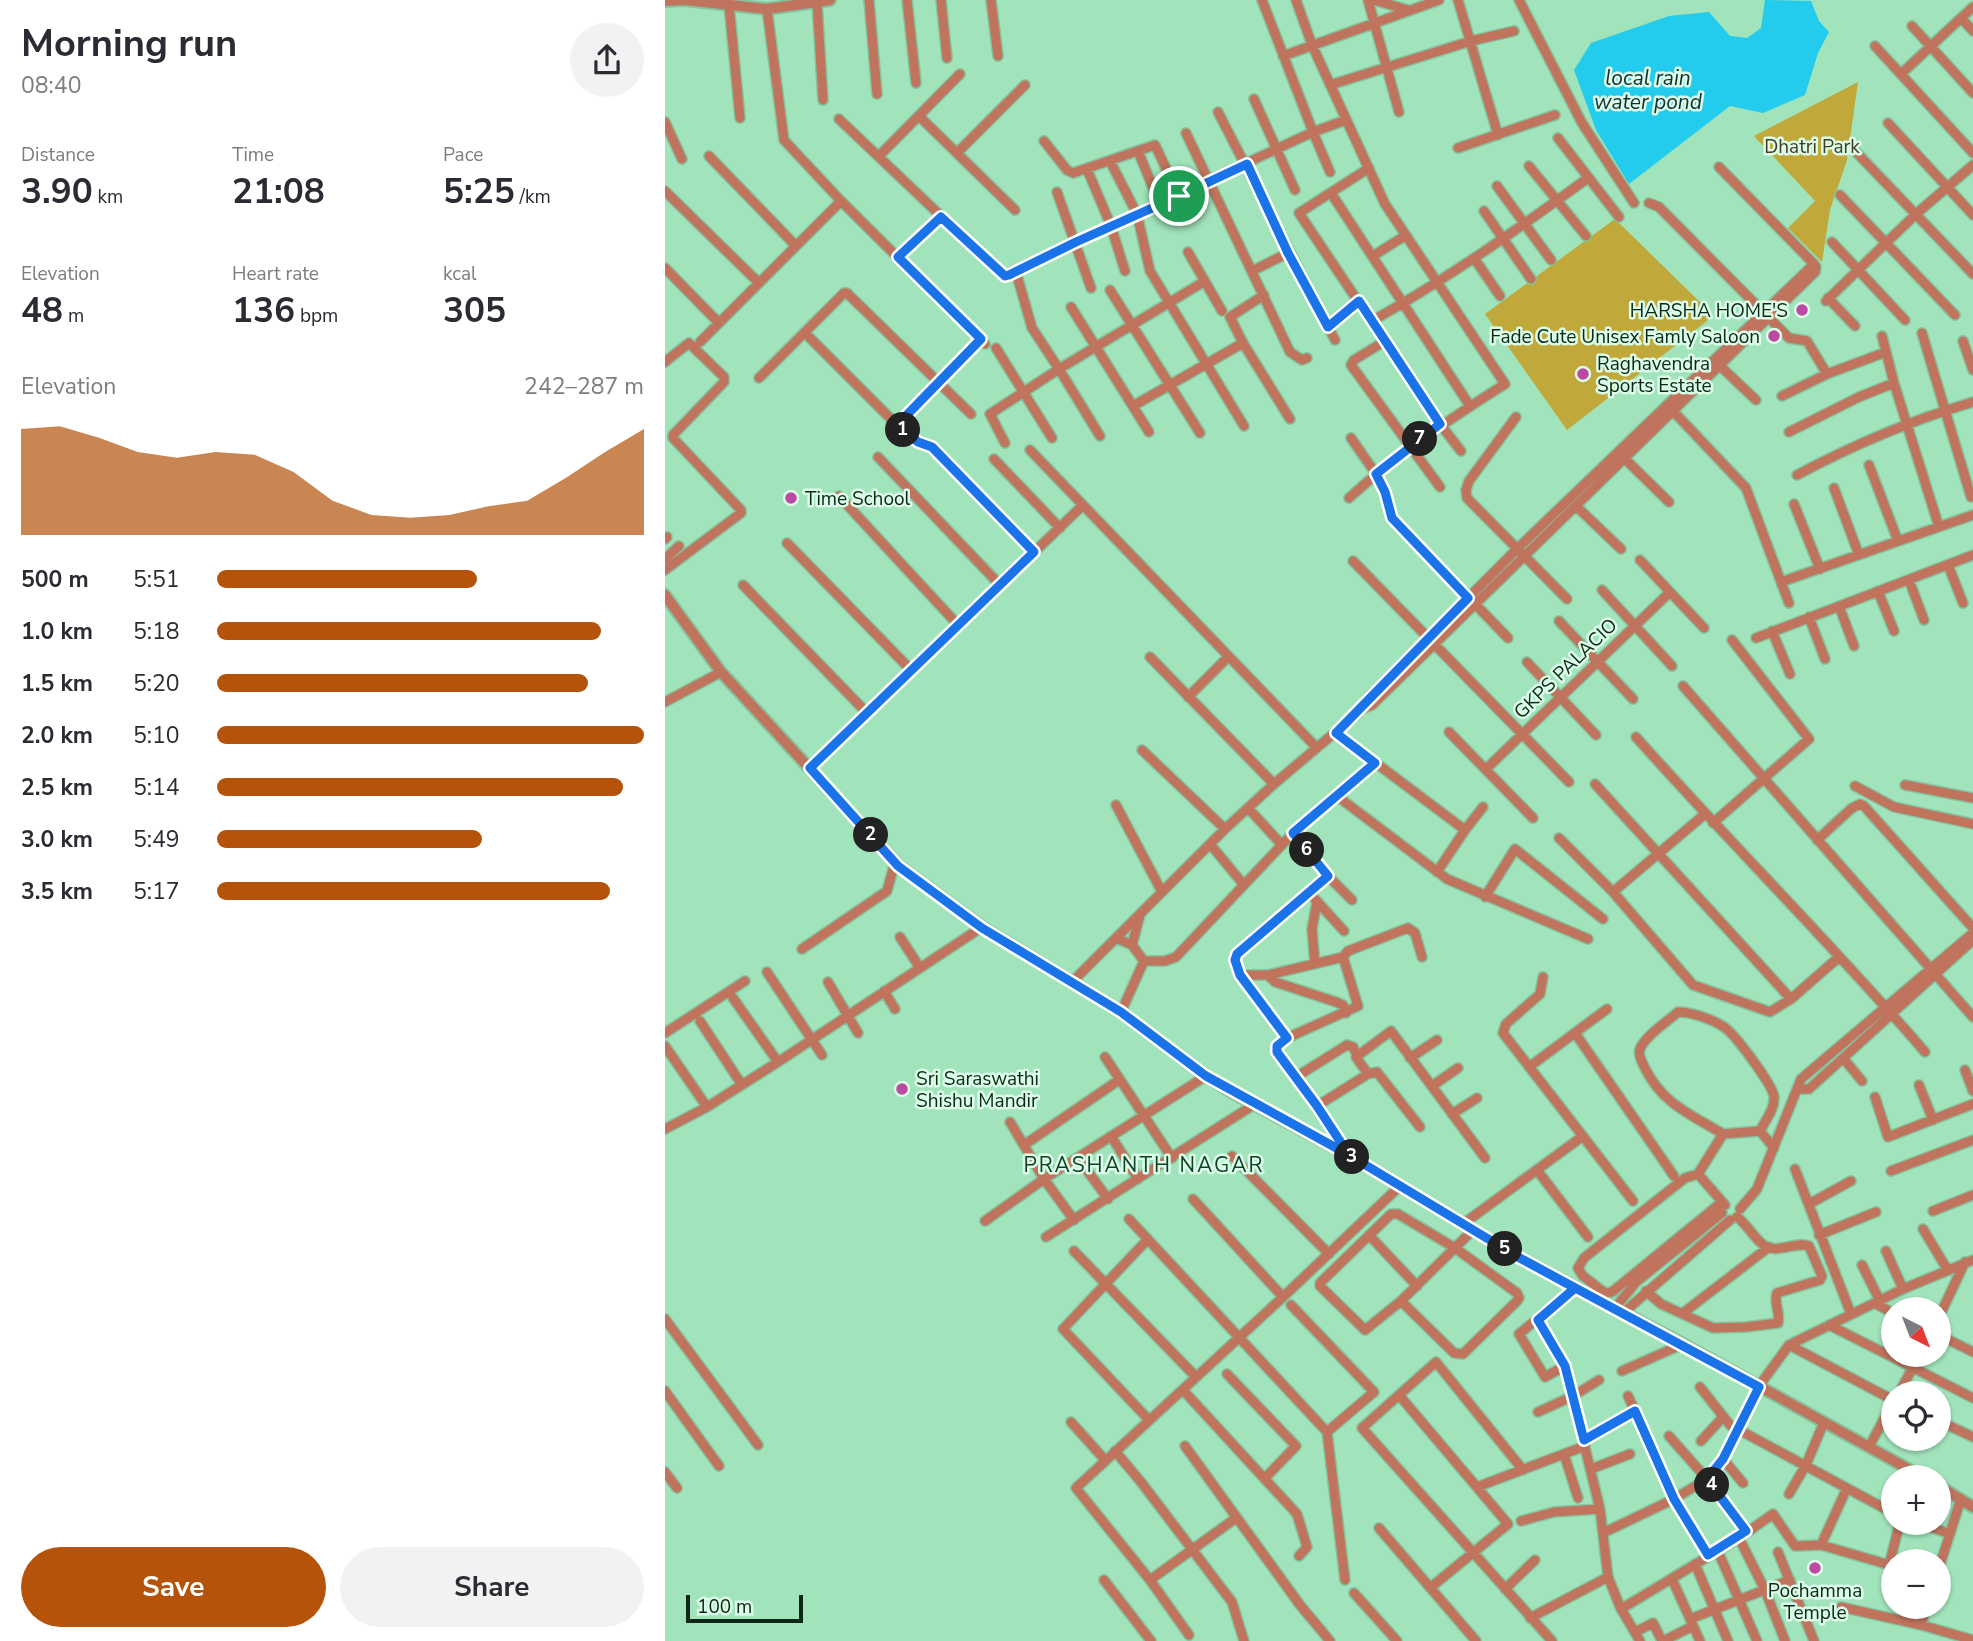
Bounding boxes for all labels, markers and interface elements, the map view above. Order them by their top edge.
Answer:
text: Morning run [21,18,237,69]
button: share [570,23,644,97]
water label: local rain water pond [1594,64,1703,116]
text: 08:40 [21,70,81,101]
park label: Dhatri Park [1764,134,1860,160]
text: Distance [21,142,95,168]
text: Time [232,142,274,168]
text: Pace [443,142,483,168]
pin [1149,166,1209,226]
text: 3.90 [21,168,93,215]
text: 21:08 [232,168,325,215]
text: 5:25 [443,168,515,215]
icon: arrive [1160,177,1198,215]
text: km [93,184,123,210]
text: /km [515,184,551,210]
text: Elevation [21,261,100,287]
text: Heart rate [232,261,319,287]
text: kcal [443,261,477,287]
text: 48 [21,287,63,334]
text: 136 [232,287,295,334]
text: 305 [443,287,506,334]
place label: HARSHA HOME'S [1630,298,1788,324]
marker: HARSHA HOME'S [1794,302,1810,318]
text: m [63,303,84,329]
text: bpm [295,303,338,329]
place label: Fade Cute Unisex Famly Saloon [1490,324,1760,350]
marker: Fade Cute Unisex Famly Saloon [1766,328,1782,344]
place label: Raghavendra Sports Estate [1597,351,1712,399]
marker: Raghavendra Sports Estate [1575,366,1591,382]
text: Elevation [21,371,116,402]
text: 242–287 m [524,371,644,402]
pin: 1 [885,412,921,448]
text: 1 [897,416,908,442]
pin: 7 [1403,422,1437,457]
text: 7 [1414,425,1425,451]
place label: Time School [805,486,911,512]
marker: Time School [783,490,799,506]
text: 500 m [21,564,89,595]
text: 5:51 [133,564,180,595]
street label: GKPS PALACIO [1508,613,1623,725]
text: 1.0 km [21,616,93,647]
text: 5:18 [133,616,180,647]
text: 1.5 km [21,668,93,699]
text: 5:20 [133,668,180,699]
text: 2.0 km [21,720,93,751]
text: 5:10 [133,720,180,751]
text: 2.5 km [21,772,93,803]
text: 5:14 [133,772,180,803]
pin: 2 [853,818,889,852]
text: 2 [865,821,876,847]
text: 3.0 km [21,824,93,855]
text: 5:49 [133,824,180,855]
pin: 6 [1289,832,1325,868]
text: 6 [1301,836,1312,862]
text: 3.5 km [21,876,93,907]
text: 5:17 [133,876,180,907]
place label: Sri Saraswathi Shishu Mandir [916,1066,1039,1114]
marker: Sri Saraswathi Shishu Mandir [894,1081,910,1097]
pin: 3 [1335,1140,1369,1174]
text: 3 [1346,1143,1357,1169]
district label: PRASHANTH NAGAR [1023,1151,1265,1179]
pin: 5 [1487,1232,1523,1266]
text: 5 [1499,1235,1510,1261]
north arrow [1881,1297,1951,1367]
map controls [1881,1297,1951,1619]
button: locate [1881,1381,1951,1451]
button: + [1881,1465,1951,1535]
pin: 4 [1695,1468,1729,1502]
text: 4 [1706,1471,1717,1497]
button: Save [21,1547,326,1627]
button: Share [340,1547,644,1627]
button: − [1881,1549,1951,1619]
marker: Pochamma Temple [1807,1560,1823,1576]
place label: Pochamma Temple [1768,1578,1862,1626]
scale bar [686,1592,803,1624]
text: 100 m [697,1594,752,1620]

